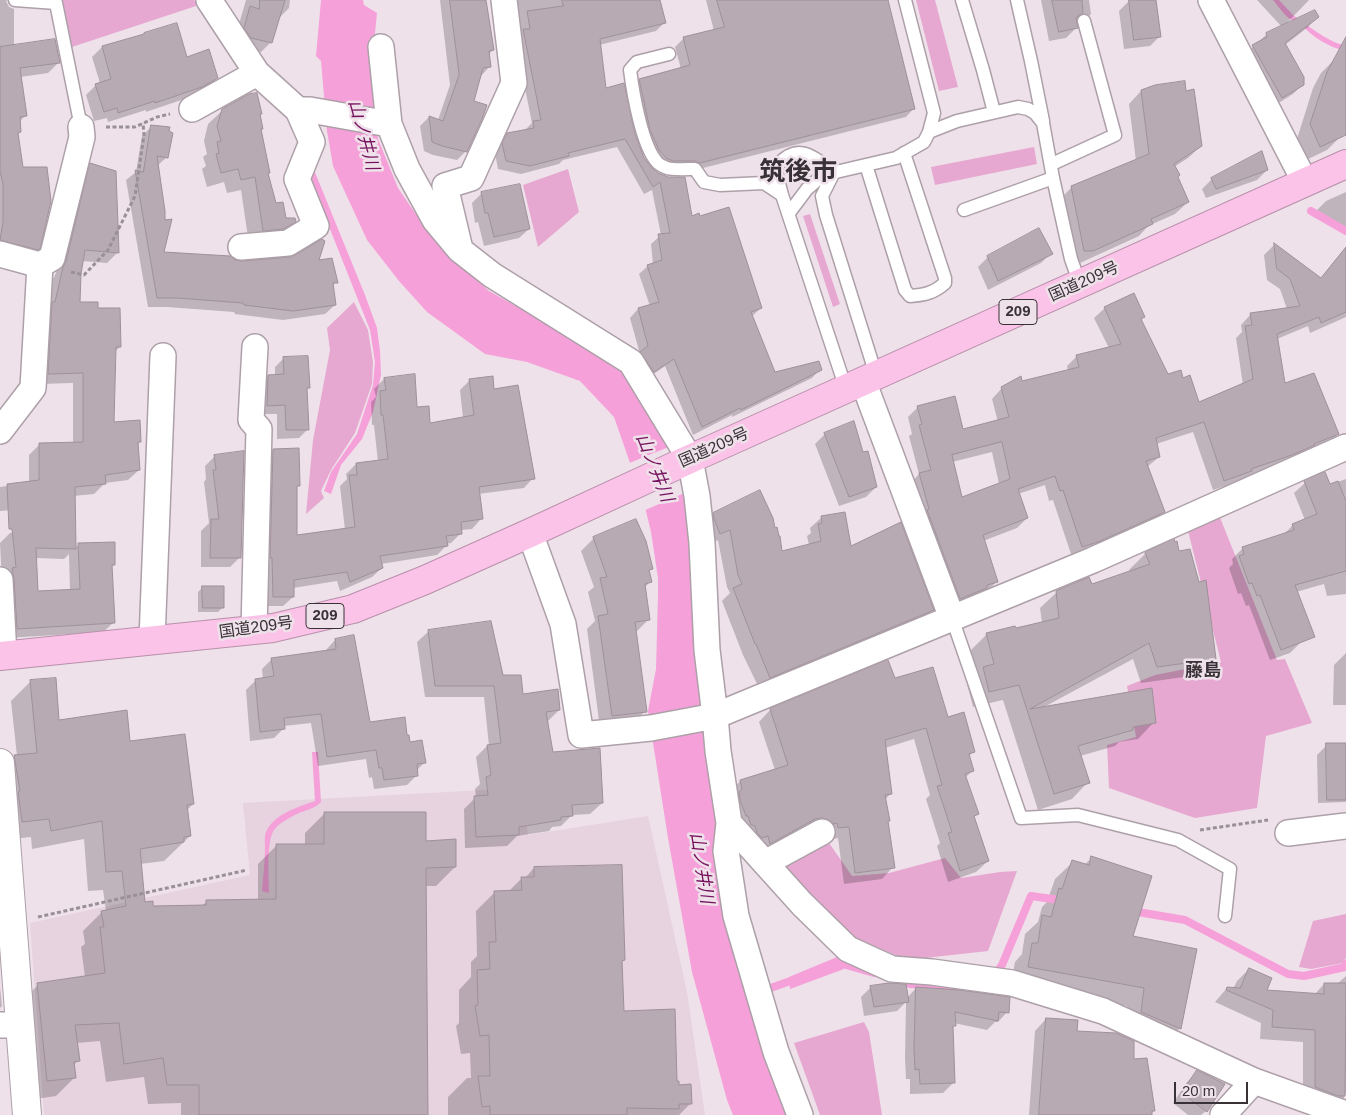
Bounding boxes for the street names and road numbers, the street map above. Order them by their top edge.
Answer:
street label: 国道209号 [1046,258,1122,306]
road number: 209 [999,300,1037,324]
street label: 国道209号 [676,424,752,472]
road number: 209 [306,604,344,628]
street label: 国道209号 [218,613,294,643]

